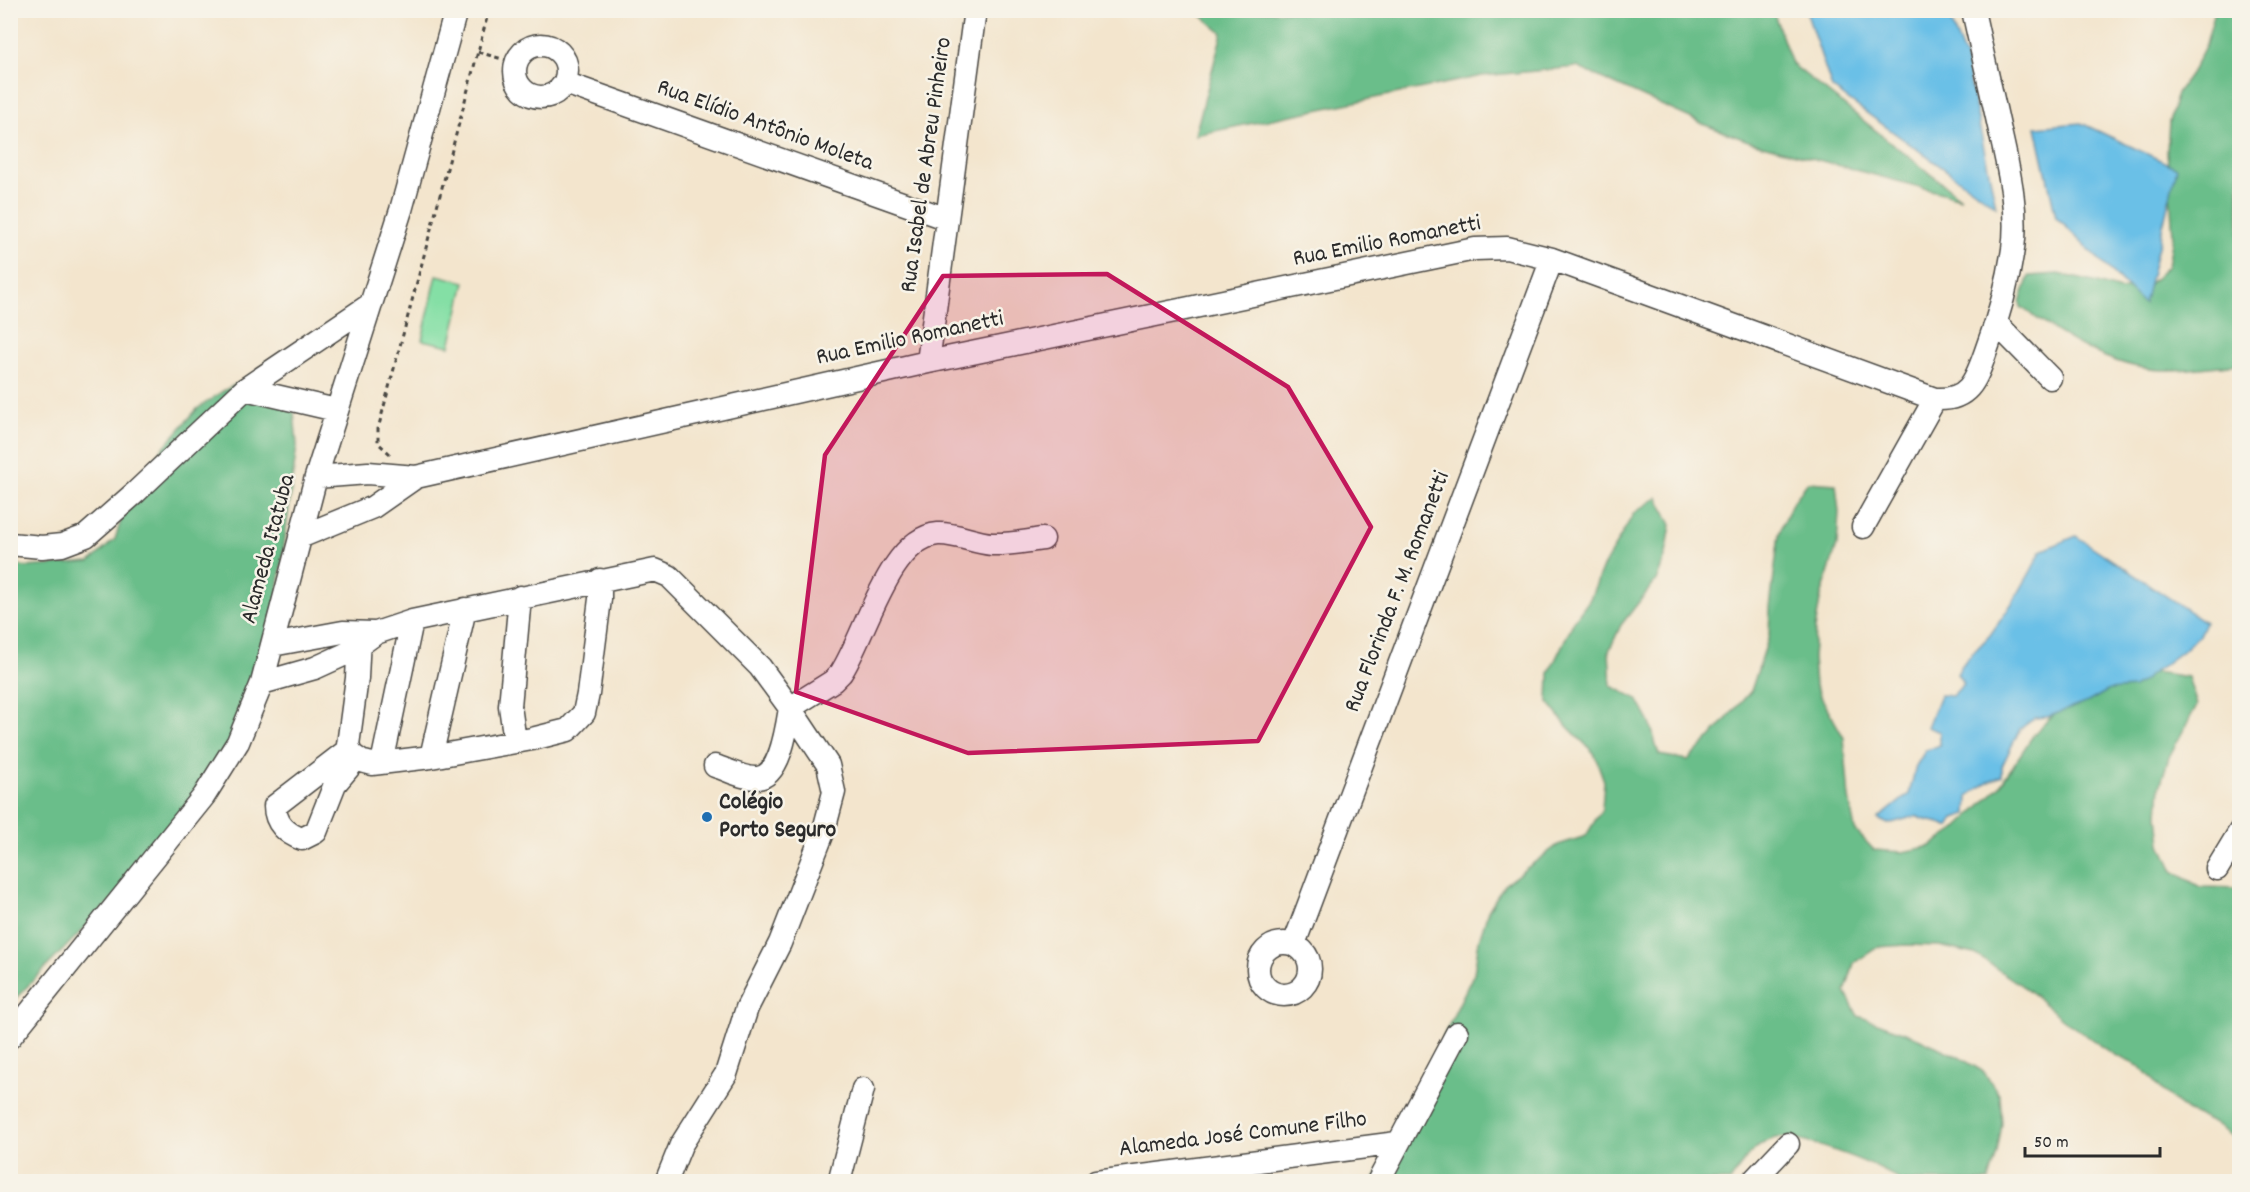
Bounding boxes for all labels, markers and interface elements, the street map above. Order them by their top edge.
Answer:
street label: Rua Isabel de Abreu Pinheiro [892,35,962,295]
street label: Rua Elídio Antônio Moleta [652,71,879,181]
street label: Rua Emilio Romanetti [1290,207,1484,277]
street label: Rua Emilio Romanetti [813,303,1007,375]
street label: Rua Florinda F. M. Romanetti [1336,466,1460,718]
street label: Alameda Itatuba [233,470,305,628]
place label: Colégio Porto Seguro [719,786,836,848]
marker: Colégio Porto Seguro [700,810,714,824]
street label: Alameda José Comune Filho [1117,1103,1369,1167]
scale bar [2025,1120,2160,1158]
text: 50 m [2034,1131,2069,1156]

